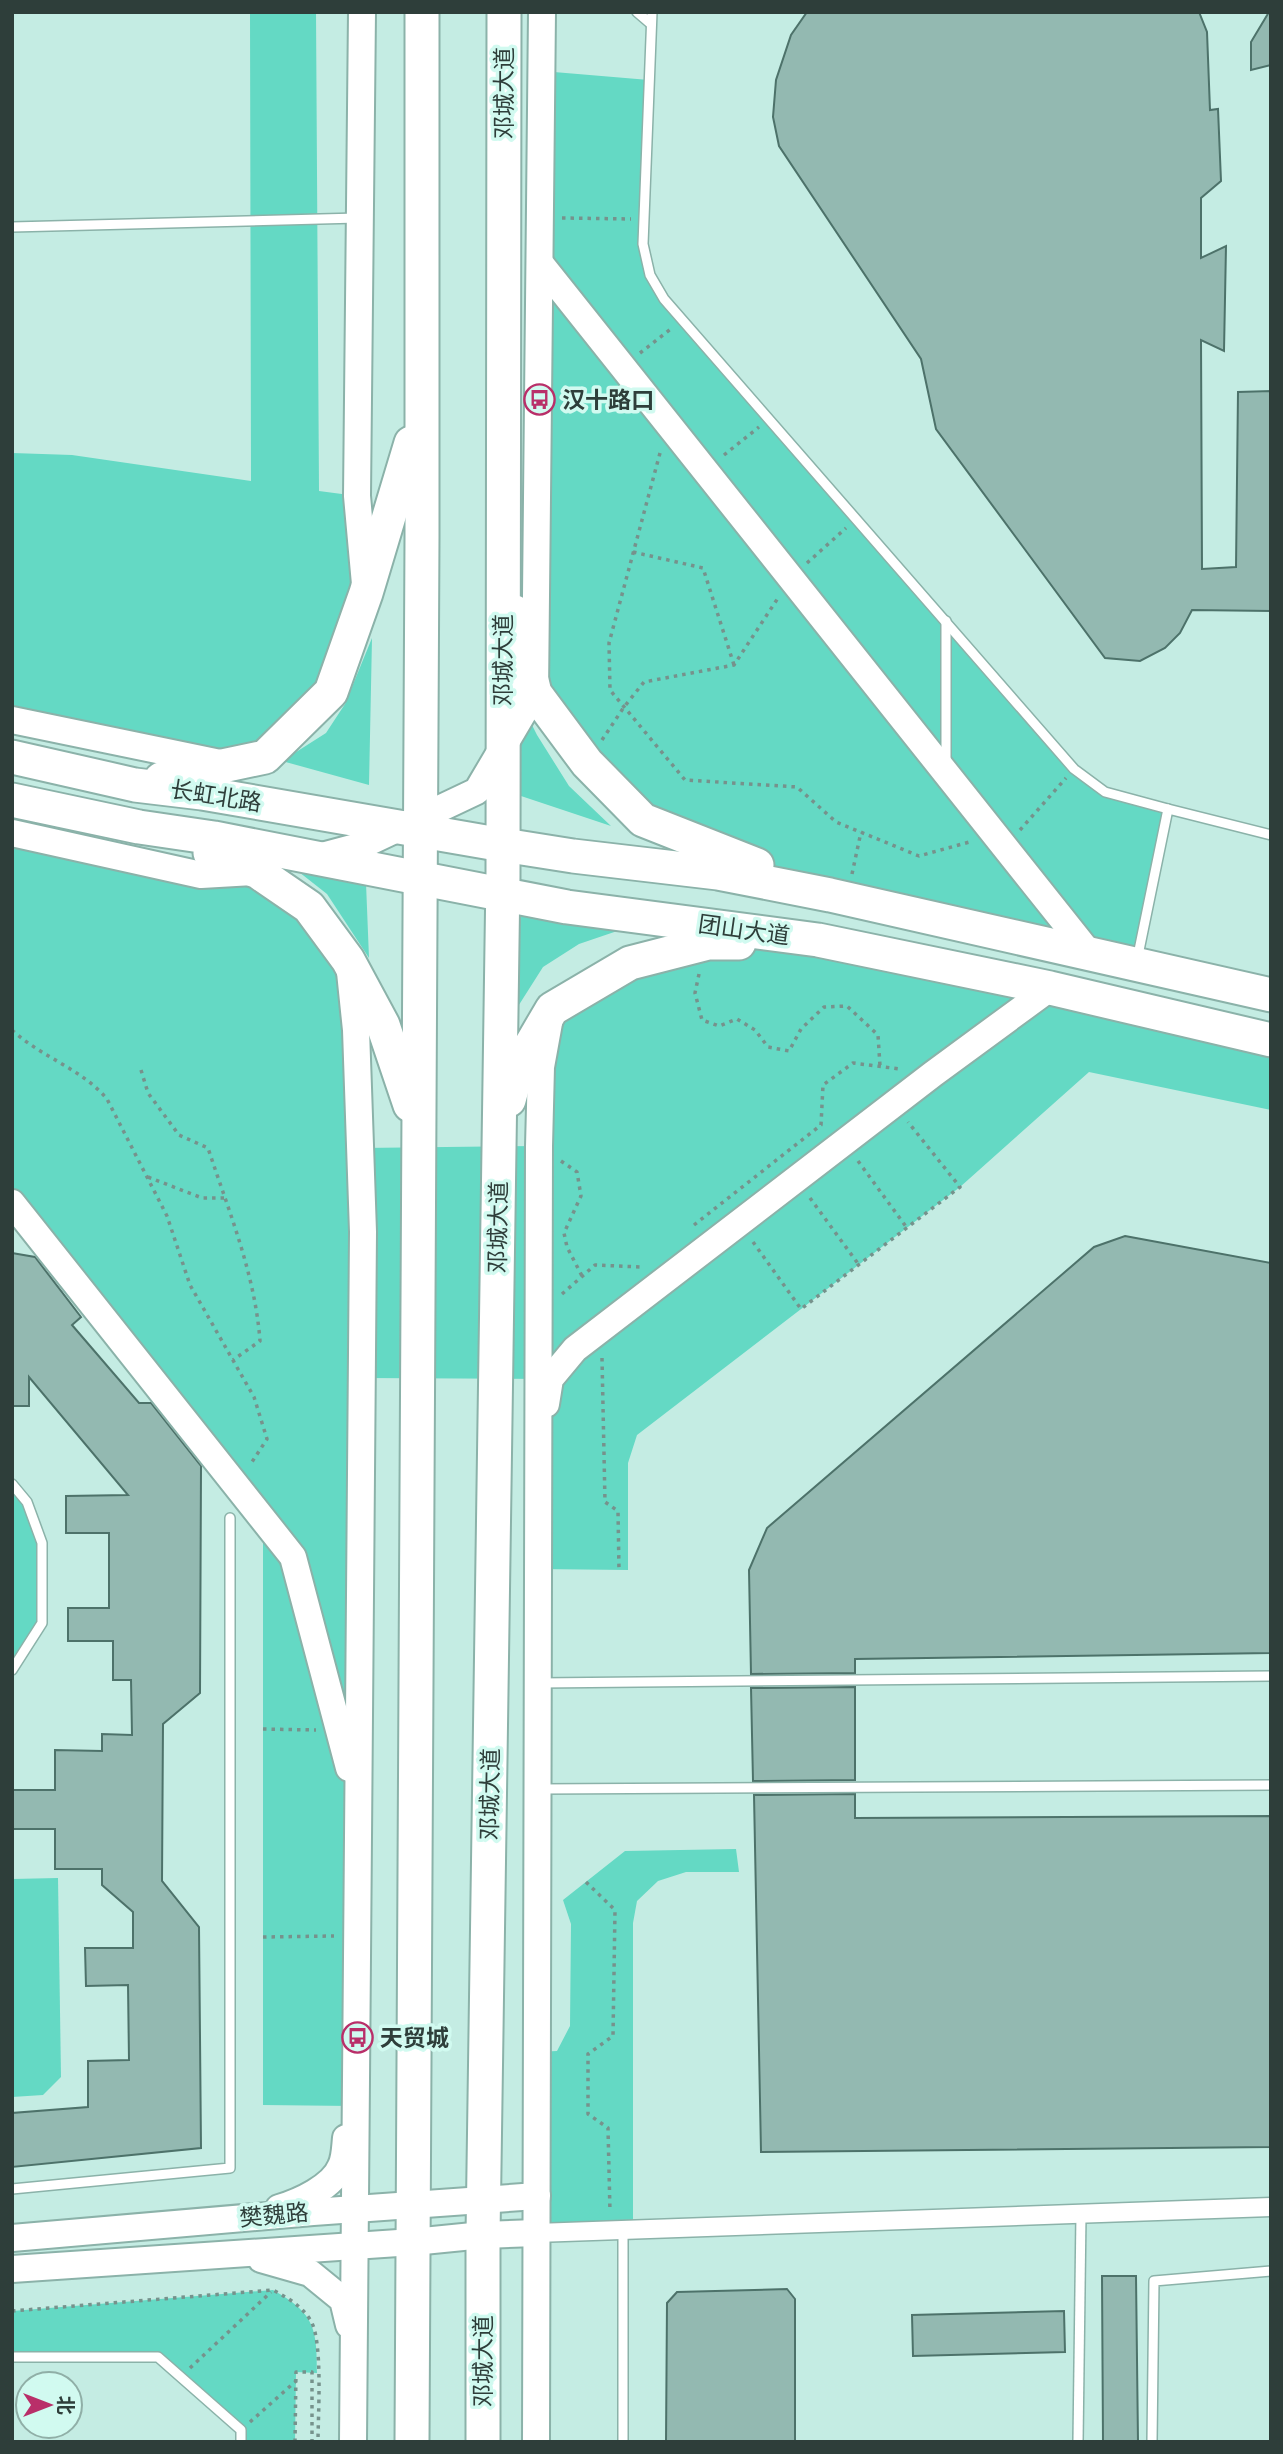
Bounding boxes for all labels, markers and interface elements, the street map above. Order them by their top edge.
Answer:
street label: 邓城大道 [491,47,519,139]
bus stop icon: 汉十路口 [522,383,556,417]
place label: 汉十路口 [562,387,654,415]
street label: 邓城大道 [490,614,518,706]
street label: 长虹北路 [168,776,263,818]
street label: 团山大道 [696,911,791,951]
street label: 邓城大道 [484,1181,514,1273]
street label: 邓城大道 [476,1748,506,1840]
bus stop icon: 天贸城 [340,2021,374,2055]
place label: 天贸城 [380,2025,449,2053]
street label: 樊魏路 [238,2199,310,2233]
street label: 邓城大道 [470,2315,498,2407]
north arrow [14,2370,84,2440]
text: 北 [53,2395,76,2415]

